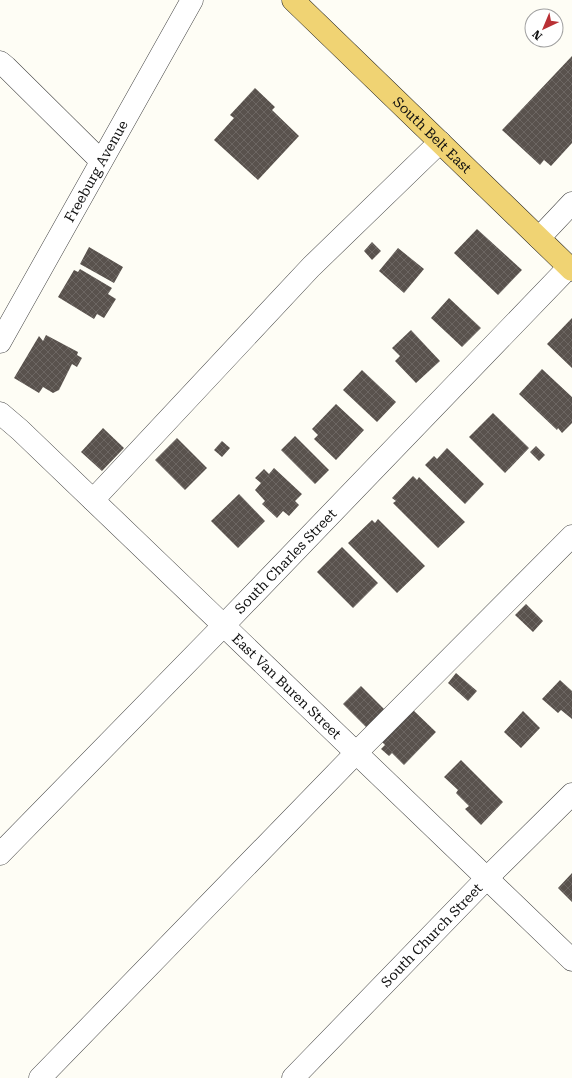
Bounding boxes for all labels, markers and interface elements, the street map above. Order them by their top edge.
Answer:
north arrow [524,8,564,48]
text: N [529,27,545,42]
street label: South Belt East [390,93,475,176]
street label: Freeburg Avenue [61,117,131,225]
street label: South Charles Street [232,506,339,617]
street label: East Van Buren Street [229,630,345,742]
street label: South Church Street [378,880,485,990]

